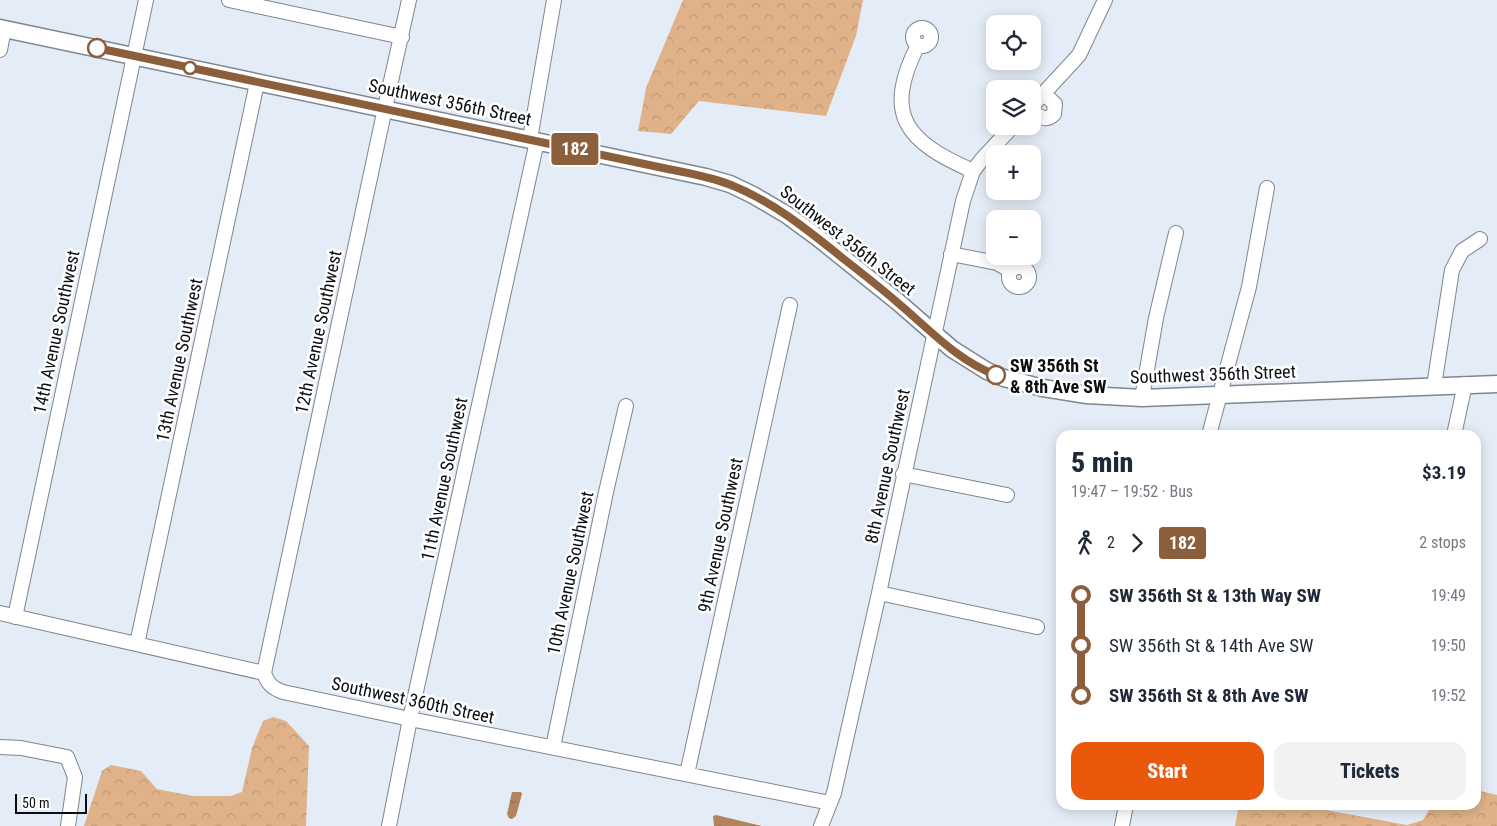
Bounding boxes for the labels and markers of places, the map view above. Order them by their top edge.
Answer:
unlabelled marker [87,38,107,58]
unlabelled marker [183,61,197,75]
place label: SW 356th St & 8th Ave SW [1010,355,1107,397]
marker: SW 356th St & 8th Ave SW [986,365,1006,385]

